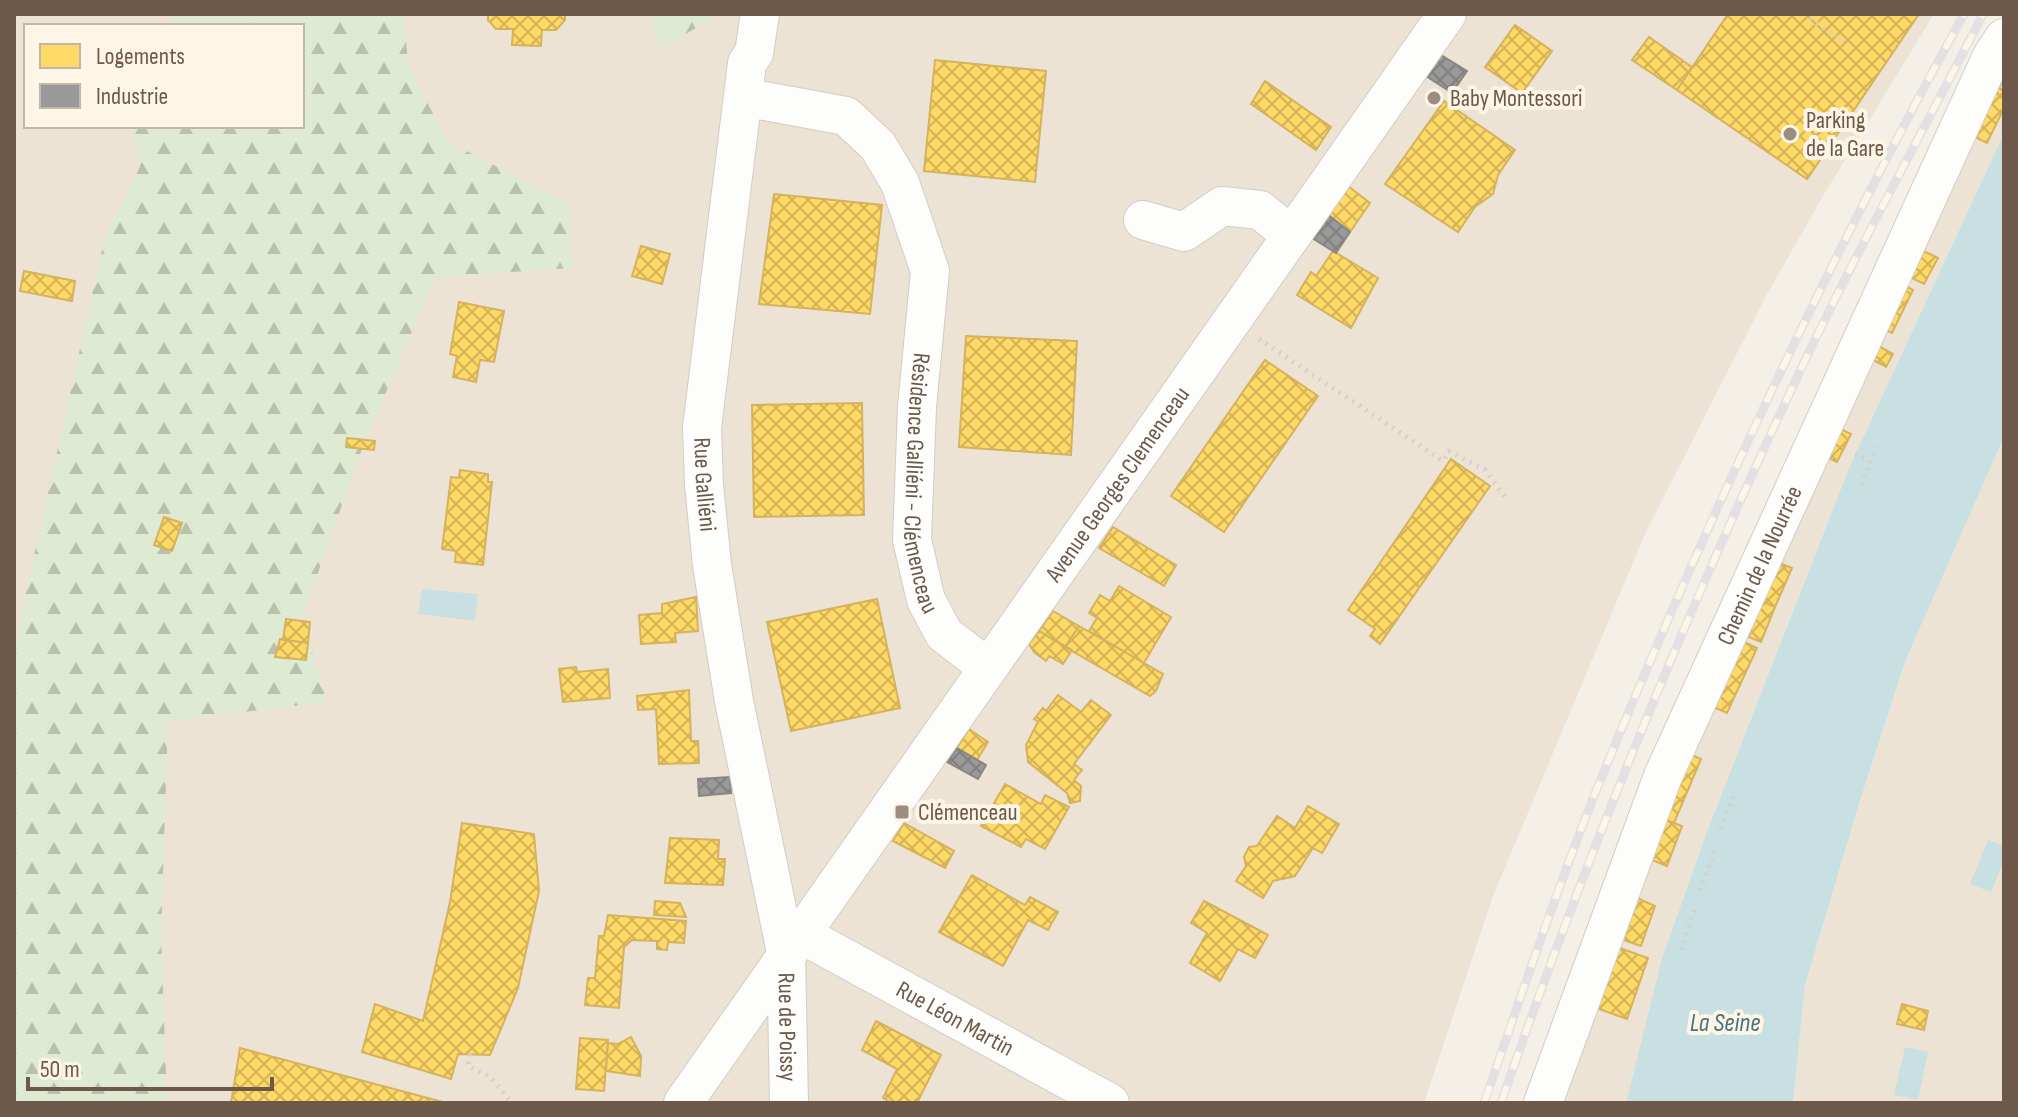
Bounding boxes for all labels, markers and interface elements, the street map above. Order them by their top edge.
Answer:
legend [24,24,304,128]
text: Logements [96,42,185,71]
text: Industrie [96,82,168,111]
place label: Baby Montessori [1450,84,1583,113]
marker: Baby Montessori [1425,89,1443,107]
place label: Parking de la Gare [1806,106,1884,163]
marker: Parking de la Gare [1781,125,1799,143]
street label: Résidence Galliéni - Clémenceau [897,352,944,619]
street label: Avenue Georges Clemenceau [1039,381,1196,588]
street label: Rue Galliéni [687,437,723,533]
street label: Chemin de la Nourrée [1711,481,1809,650]
place label: Clémenceau [918,798,1018,827]
marker: Clémenceau [893,803,911,821]
street label: Rue de Poissy [771,972,803,1082]
street label: Rue Léon Martin [891,975,1019,1063]
water label: La Seine [1690,1008,1760,1039]
scale bar [28,1041,272,1091]
text: 50 m [40,1055,80,1084]

